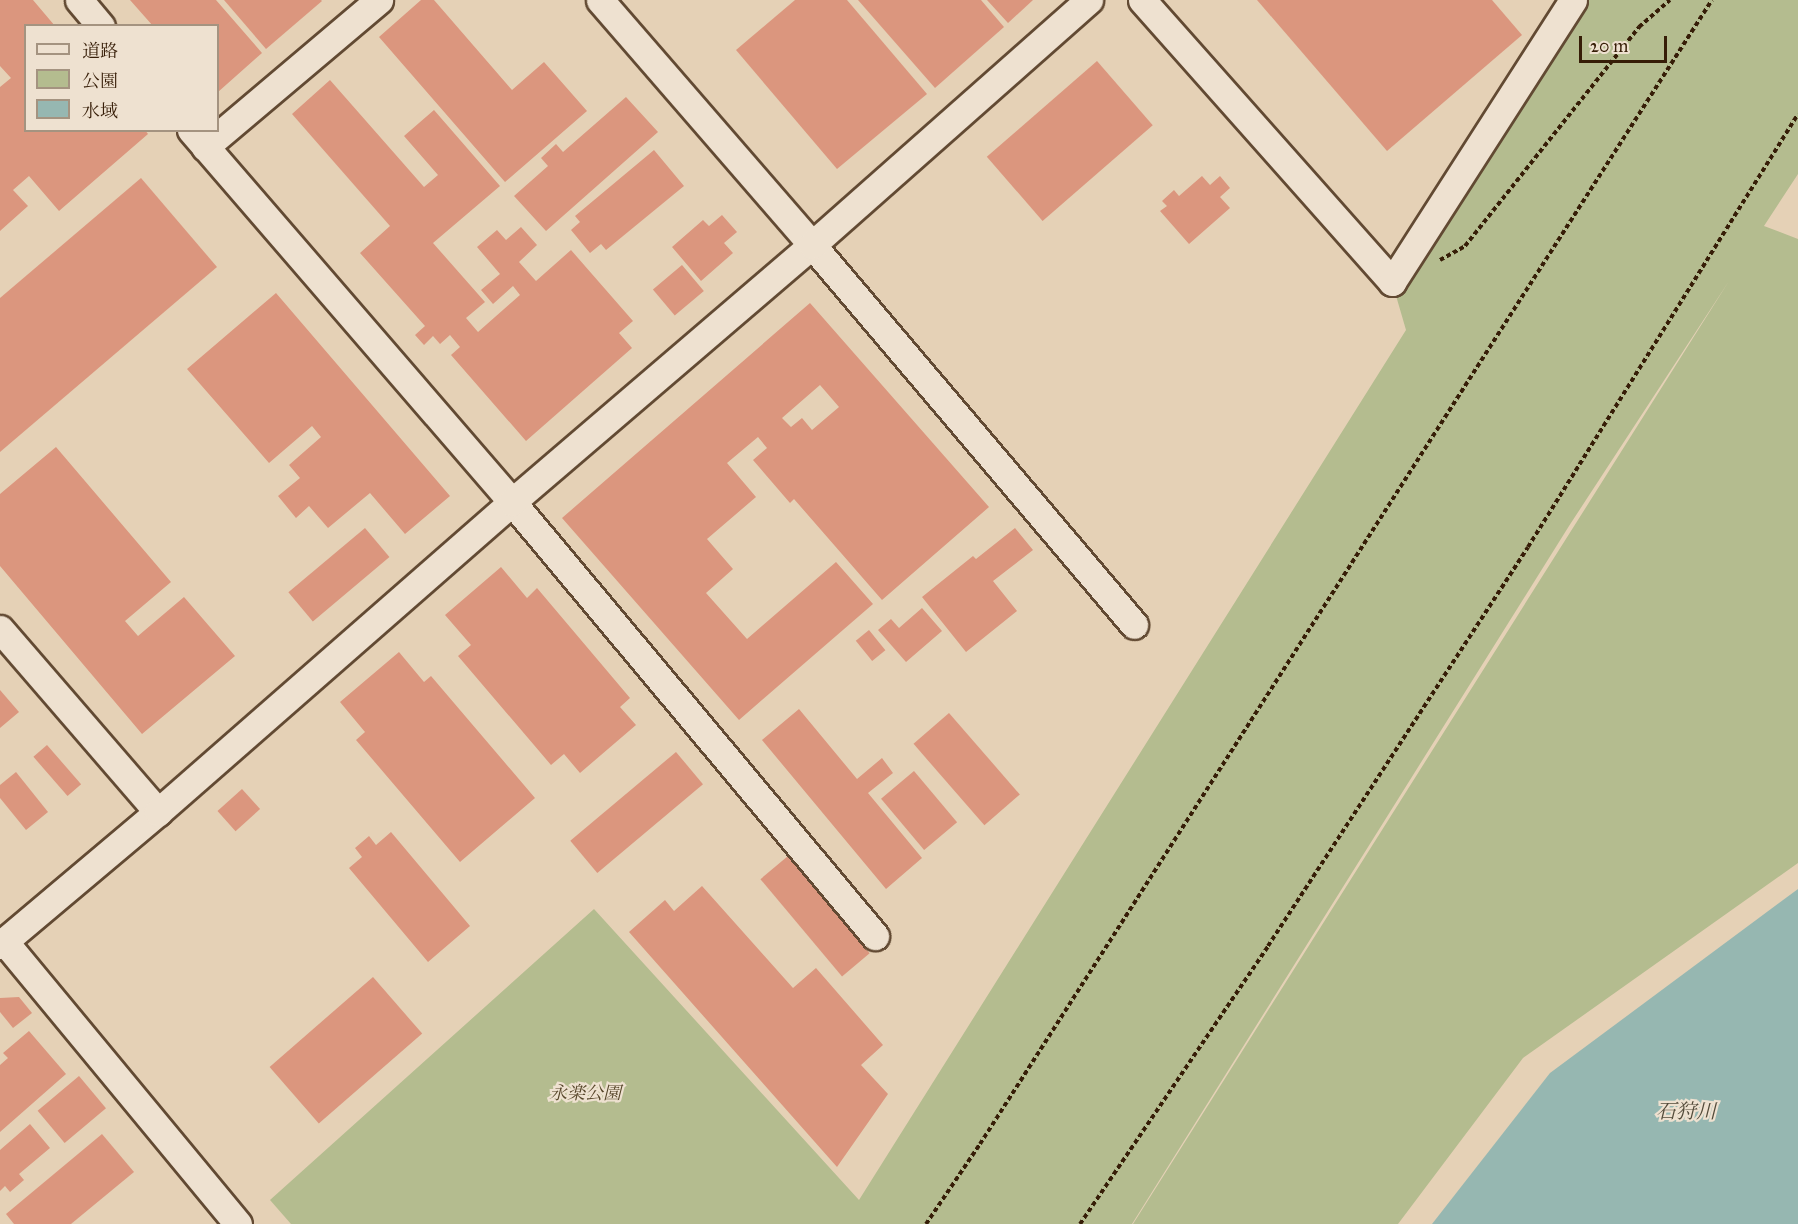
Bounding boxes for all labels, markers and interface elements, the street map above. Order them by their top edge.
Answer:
legend [24,24,219,132]
scale bar [1582,24,1670,62]
text: 20 m [1590,35,1628,57]
text: 道路 [82,40,118,62]
text: 公園 [82,70,118,92]
text: 水域 [82,100,118,122]
park label: 永楽公園 [549,1082,621,1104]
water label: 石狩川 [1656,1099,1716,1123]

